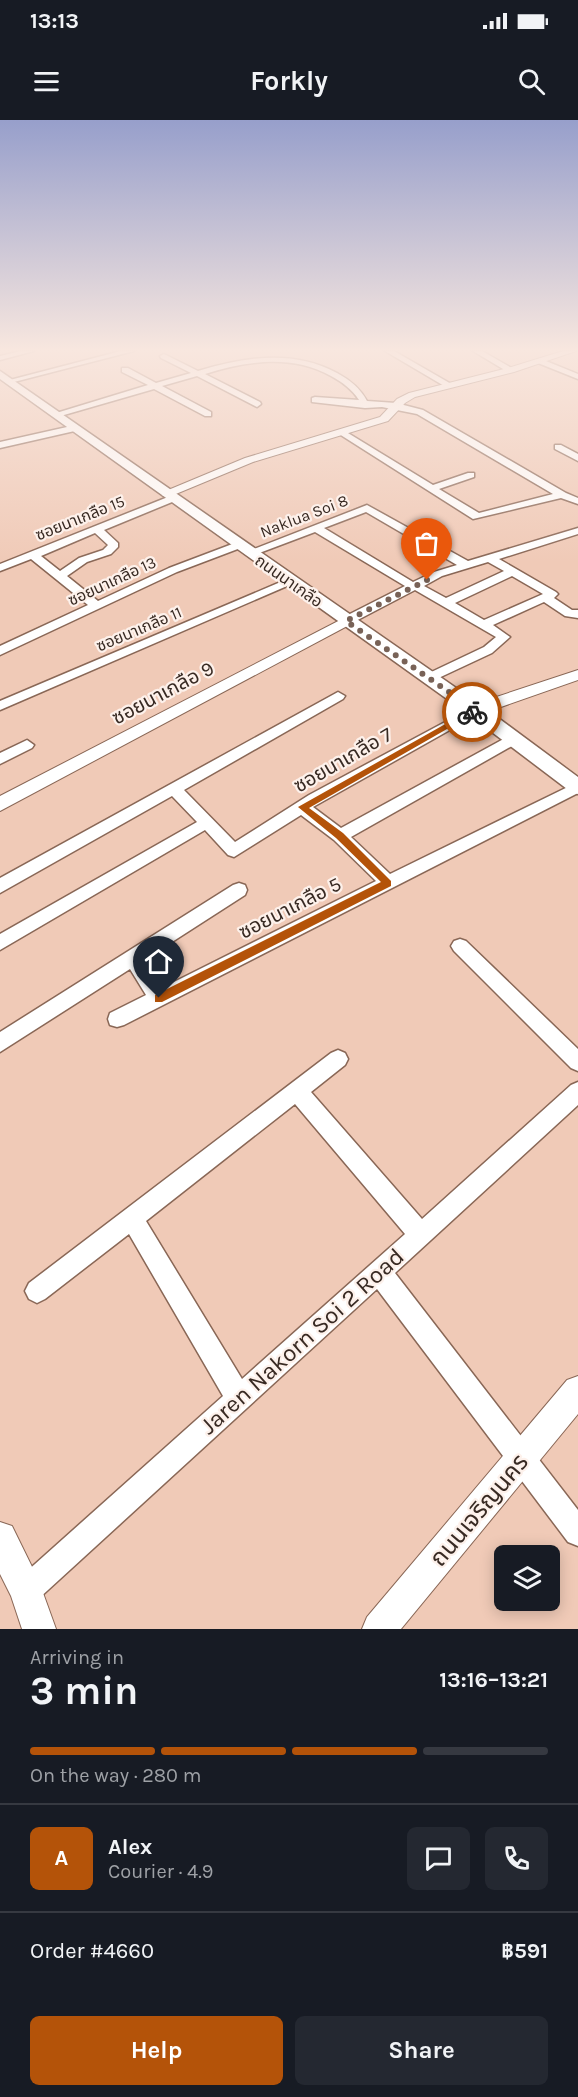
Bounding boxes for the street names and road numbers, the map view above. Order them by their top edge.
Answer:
street label: ซอยนาเกลือ 15 [33,491,127,545]
street label: Naklua Soi 8 [257,491,351,541]
street label: ถนนนาเกลือ [252,551,326,611]
street label: ซอยนาเกลือ 13 [65,552,159,610]
street label: ซอยนาเกลือ 11 [93,602,185,656]
street label: ซอยนาเกลือ 9 [108,657,218,729]
street label: ซอยนาเกลือ 7 [290,722,397,797]
street label: ซอยนาเกลือ 5 [235,872,345,944]
street label: Jaren Nakorn Soi 2 Road [194,1242,410,1440]
street label: ถนนเจริญนคร [424,1448,534,1572]

